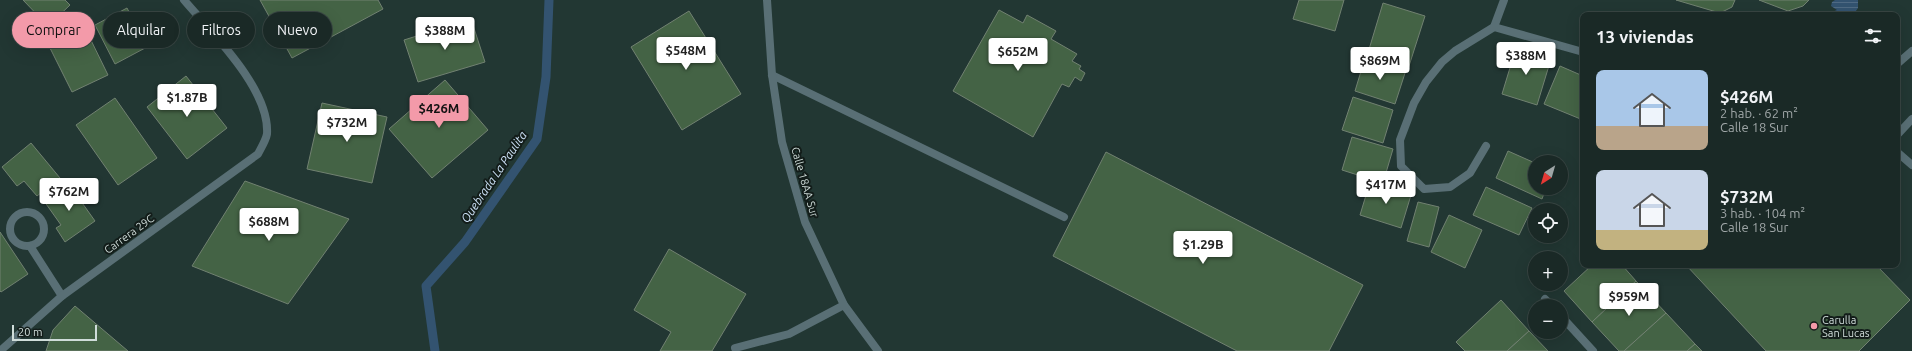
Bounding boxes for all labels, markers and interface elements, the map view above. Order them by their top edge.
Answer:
chip: Comprar [12,12,95,48]
chip: Alquilar [103,12,179,48]
chip: Filtros [187,12,255,48]
chip: Nuevo [263,12,332,48]
pin: $388M [417,17,473,51]
text: $388M [425,23,465,37]
icon: filters [1862,25,1884,47]
text: 13 viviendas [1596,27,1694,46]
pin: $548M [658,37,714,71]
pin: $652M [990,38,1046,72]
pin: $388M [1498,42,1554,76]
text: $548M [666,43,706,57]
text: $652M [998,44,1038,58]
pin: $869M [1352,47,1408,81]
text: $388M [1506,48,1546,62]
text: $869M [1360,53,1400,67]
pin: $1.87B [154,84,220,118]
icon: home [1628,86,1676,134]
text: $426M [1720,87,1773,106]
text: $1.87B [166,90,208,104]
pin: $426M [411,95,467,129]
text: $426M [419,101,459,115]
text: 2 hab. · 62 m² [1720,106,1798,120]
pin: $732M [319,109,375,143]
text: $732M [327,115,367,129]
text: Calle 18 Sur [1720,120,1788,134]
water label: Quebrada La Paulita [458,128,529,225]
street label: Calle 18AA Sur [789,145,821,219]
north arrow [1528,155,1568,195]
map controls [1528,155,1568,339]
pin: $417M [1358,171,1414,205]
text: $417M [1366,177,1406,191]
pin: $762M [41,178,97,212]
text: $762M [49,184,89,198]
icon: home [1628,186,1676,234]
text: $732M [1720,187,1773,206]
button: locate [1528,203,1568,243]
text: 3 hab. · 104 m² [1720,206,1805,220]
pin: $688M [241,208,297,242]
street label: Carrera 29C [102,212,156,256]
text: $688M [249,214,289,228]
text: Calle 18 Sur [1720,220,1788,234]
pin: $1.29B [1170,231,1236,265]
text: $1.29B [1182,237,1224,251]
button: + [1528,251,1568,291]
pin: $959M [1601,283,1657,317]
text: $959M [1609,289,1649,303]
button: − [1528,299,1568,339]
place label: Carulla San Lucas [1822,314,1870,339]
marker: Carulla San Lucas [1809,321,1819,331]
scale bar [12,323,97,342]
text: 20 m [18,326,42,338]

